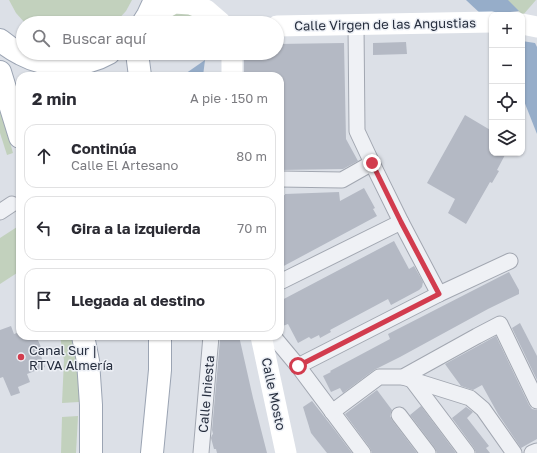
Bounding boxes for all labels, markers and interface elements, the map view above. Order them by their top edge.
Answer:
map controls [489,12,525,156]
button: + [489,12,525,48]
street label: Calle Virgen de las Angustias [294,14,476,34]
search box [16,16,284,60]
icon: search [30,27,52,49]
text: Buscar aquí [62,29,146,47]
button: − [489,48,525,84]
button: locate [489,84,525,120]
text: 2 min [32,88,76,109]
text: A pie · 150 m [190,90,268,106]
button: layers [489,120,525,156]
text: Continúa [71,139,137,157]
icon: ahead [33,145,55,167]
text: 80 m [236,148,267,164]
route end [363,154,381,172]
text: Calle El Artesano [71,157,178,173]
icon: left [33,217,55,239]
text: Gira a la izquierda [71,219,201,237]
text: 70 m [237,220,267,236]
icon: arrive [33,289,55,311]
text: Llegada al destino [71,291,205,309]
place label: Canal Sur | RTVA Almería [29,342,113,373]
marker: Canal Sur | RTVA Almería [16,352,26,362]
street label: Calle Iniesta [195,355,217,433]
street label: Calle Mosto [258,356,290,432]
route start [289,357,307,375]

